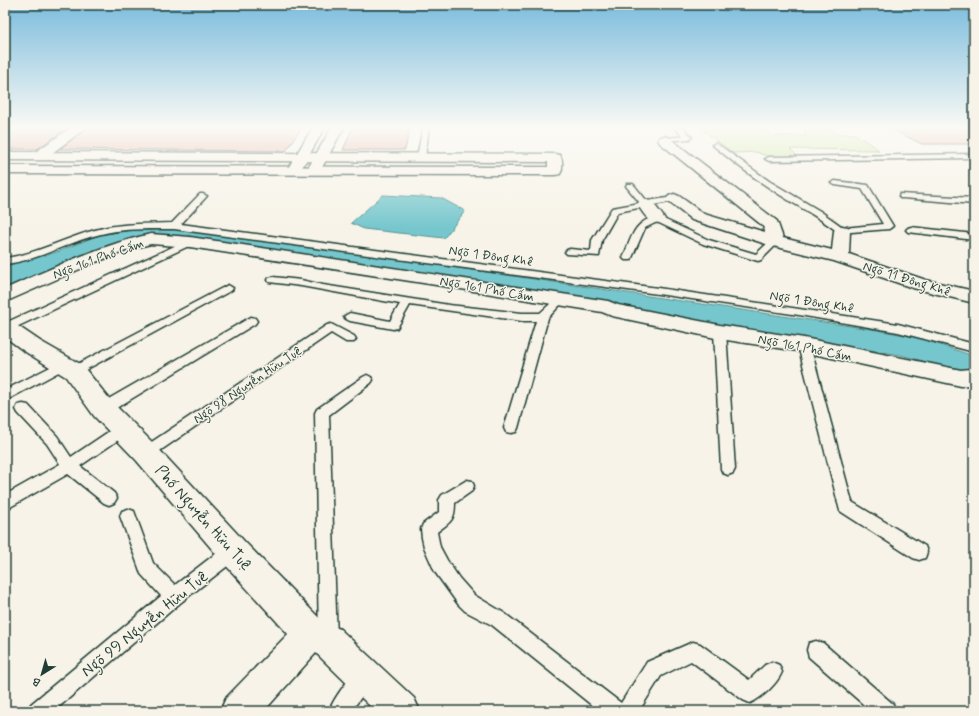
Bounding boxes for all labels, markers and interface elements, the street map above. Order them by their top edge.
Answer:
street label: Ngõ 161 Phố Cấm [51,235,147,286]
street label: Ngõ 1 Đông Khê [447,242,535,273]
street label: Ngõ 11 Đông Khê [860,258,953,303]
street label: Ngõ 161 Phố Cấm [438,273,535,308]
street label: Ngõ 1 Đông Khê [768,287,856,320]
street label: Ngõ 161 Phố Cấm [756,331,853,368]
street label: Ngõ 98 Nguyễn Hữu Tuệ [190,343,306,430]
street label: Phố Nguyễn Hữu Tuệ [149,461,256,576]
street label: Ngõ 99 Nguyễn Hữu Tuệ [77,566,213,683]
north arrow [22,654,62,694]
text: B [30,673,44,689]

